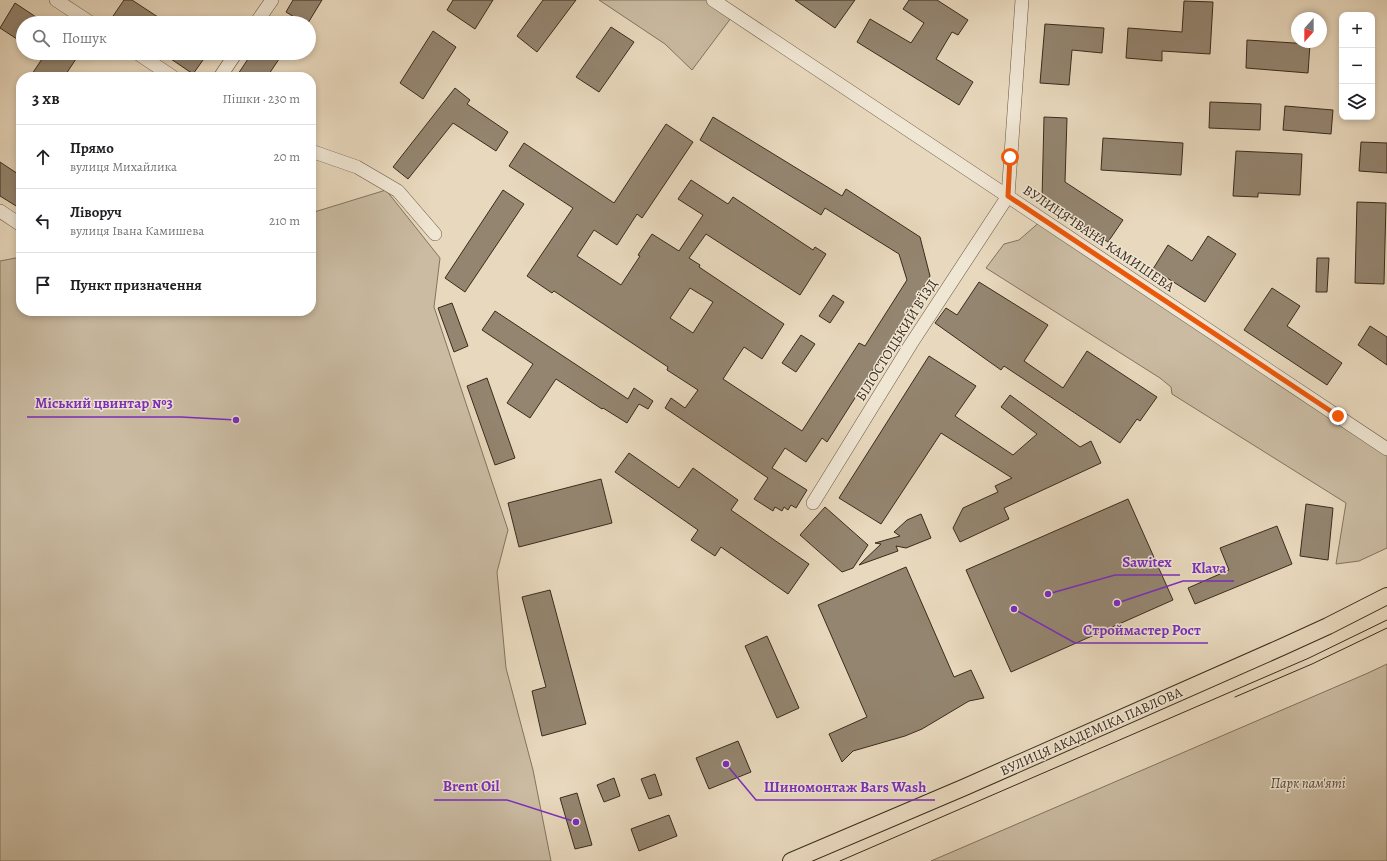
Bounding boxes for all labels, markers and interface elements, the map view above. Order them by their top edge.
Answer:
north arrow [1291,12,1327,48]
map controls [1339,12,1375,120]
button: + [1339,12,1375,48]
search box [16,16,316,60]
icon: search [30,27,52,49]
text: Пошук [62,28,107,48]
button: − [1339,48,1375,84]
button: layers [1339,84,1375,120]
text: 3 хв [32,87,60,110]
text: Пішки · 230 m [223,90,300,107]
text: Прямо [70,138,114,158]
icon: ahead [32,146,54,168]
text: 20 m [274,148,300,165]
route start [1001,148,1019,166]
text: вулиця Михайлика [70,158,177,175]
street label: ВУЛИЦЯ ІВАНА КАМИШЕВА [1019,181,1179,297]
text: Ліворуч [70,202,122,222]
icon: left [32,210,54,232]
text: 210 m [269,212,300,229]
text: вулиця Івана Камишева [70,222,204,239]
icon: arrive [32,274,54,296]
text: Пункт призначення [70,275,202,295]
street label: БІЛОСТОЦЬКИЙ В’ЇЗД [851,276,942,405]
callout: Міський цвинтар №3 [27,390,181,417]
text: Міський цвинтар №3 [35,393,173,413]
route end [1329,407,1347,425]
callout: Sawitex [1115,548,1180,575]
text: Sawitex [1122,552,1172,572]
callout: Klava [1183,554,1234,581]
text: Klava [1192,558,1227,578]
callout: Строймастер Рост [1075,616,1208,643]
text: Строймастер Рост [1083,620,1201,640]
street label: ВУЛИЦЯ АКАДЕМІКА ПАВЛОВА [997,682,1186,780]
callout: Brent Oil [434,773,507,800]
callout: Шиномонтаж Bars Wash [756,773,935,800]
park label: Парк пам'яті [1271,774,1346,793]
text: Brent Oil [443,776,499,796]
text: Шиномонтаж Bars Wash [764,777,926,797]

